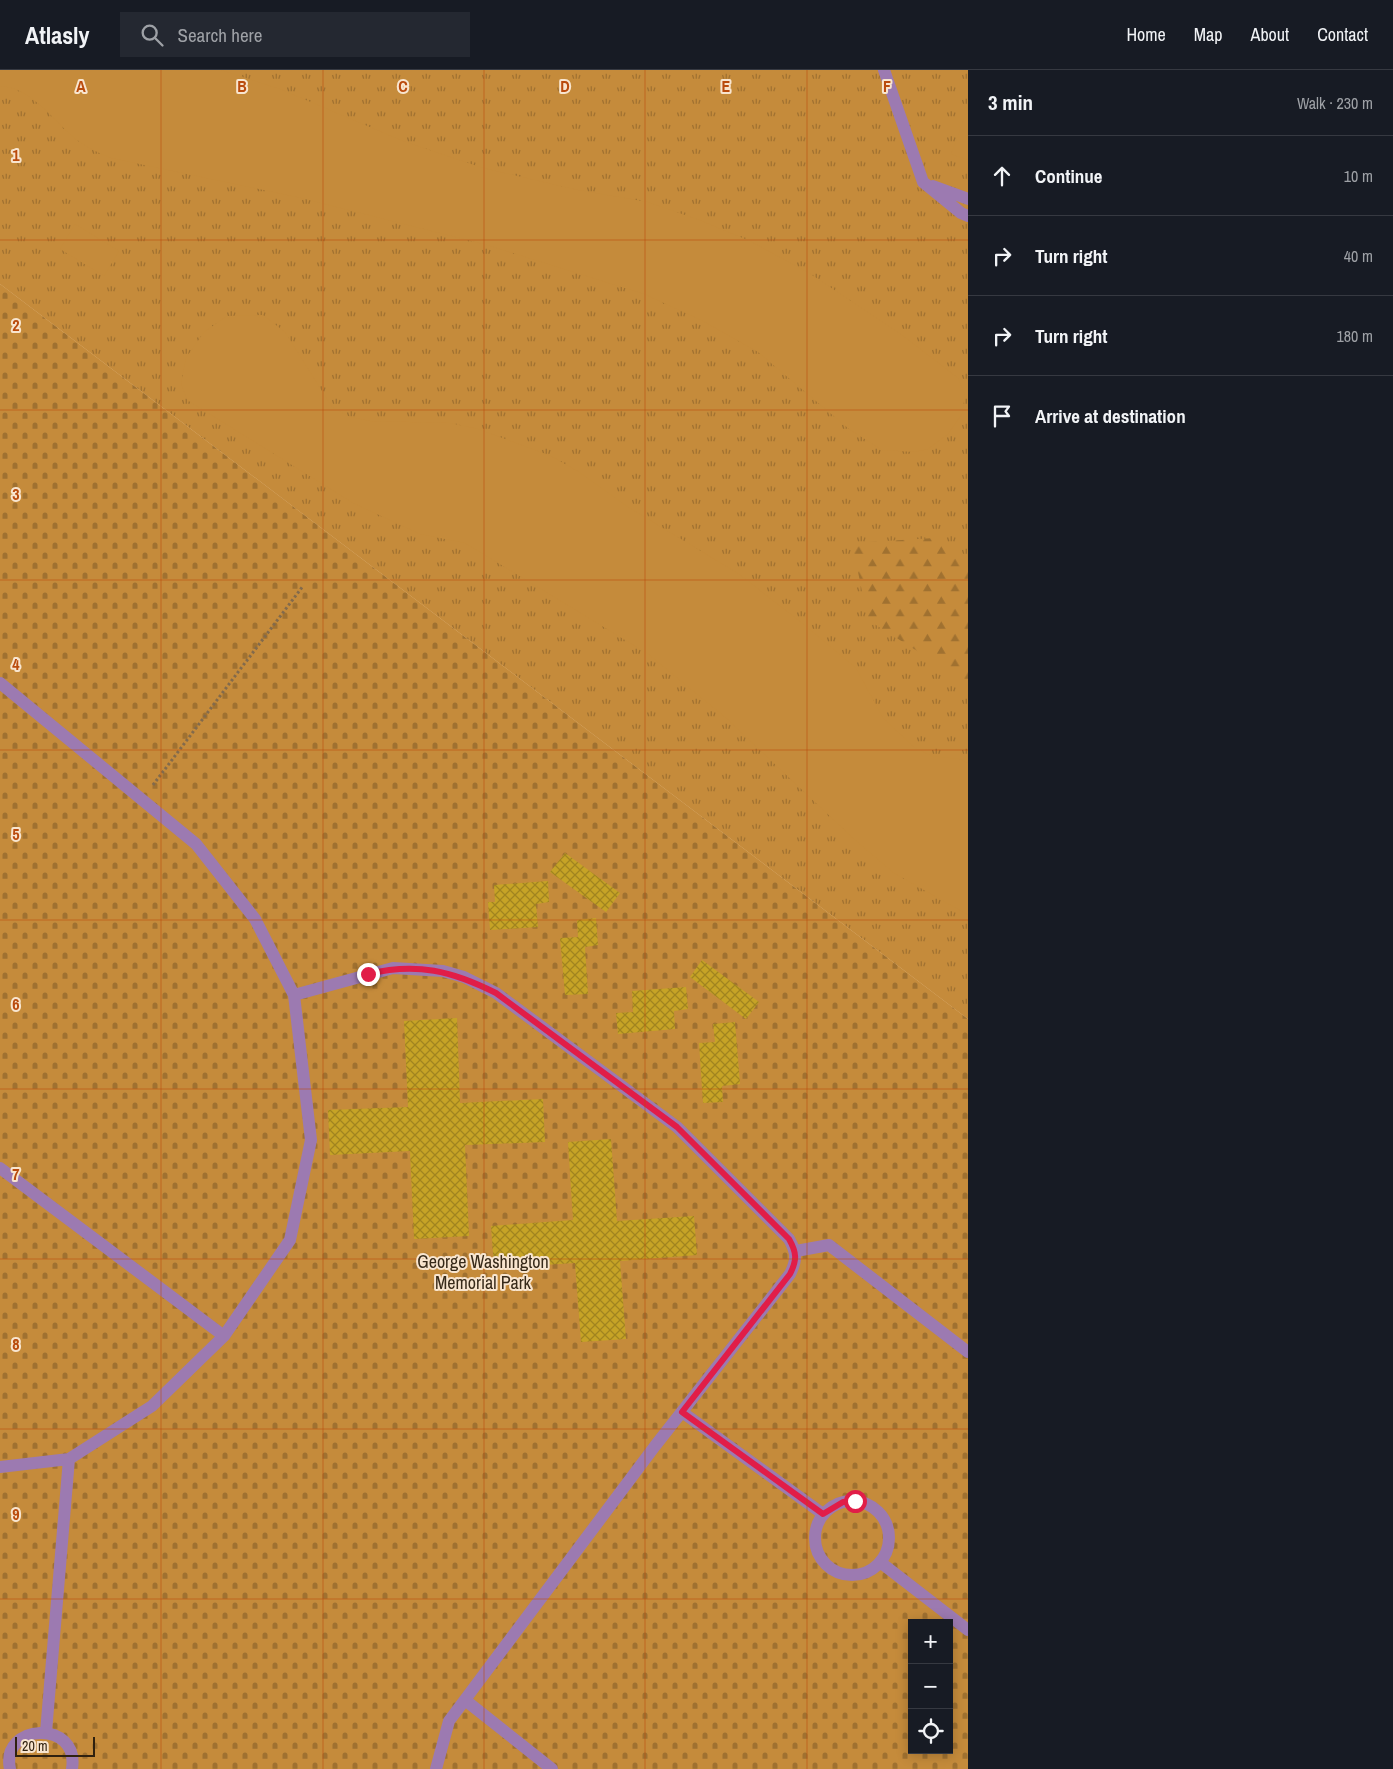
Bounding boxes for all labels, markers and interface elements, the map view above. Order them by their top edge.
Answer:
search box [120,12,470,57]
text: Atlasly [25,19,90,51]
icon: search [138,21,166,49]
text: Search here [178,22,262,48]
text: Home [1126,22,1166,47]
text: Map [1194,22,1223,47]
text: About [1251,22,1289,47]
text: Contact [1317,22,1368,47]
text: A [76,75,86,97]
text: B [237,75,247,97]
text: C [398,75,408,97]
text: D [560,75,570,97]
text: E [722,75,731,97]
text: F [883,75,891,97]
text: 3 min [988,88,1033,117]
text: Walk · 230 m [1297,92,1373,114]
text: 1 [12,144,20,166]
icon: ahead [988,162,1016,190]
text: Continue [1035,163,1103,189]
text: 10 m [1344,165,1373,187]
icon: right [988,242,1016,270]
text: Turn right [1035,243,1107,269]
text: 40 m [1344,245,1373,267]
text: 2 [12,314,20,336]
icon: right [988,322,1016,350]
text: Turn right [1035,323,1107,349]
text: 180 m [1337,325,1373,347]
icon: arrive [988,402,1016,430]
text: Arrive at destination [1035,403,1186,429]
text: 3 [12,483,20,505]
text: 4 [12,653,20,675]
text: 5 [12,823,20,845]
route end [357,963,380,986]
text: 6 [12,993,20,1015]
text: 7 [12,1163,20,1185]
park label: George Washington Memorial Park [417,1249,549,1295]
text: 8 [12,1333,20,1355]
route start [844,1490,867,1513]
text: 9 [12,1503,20,1525]
map controls [908,1619,953,1754]
button: + [908,1619,953,1664]
button: − [908,1664,953,1709]
button: locate [908,1709,953,1754]
scale bar [15,1734,95,1757]
text: 20 m [22,1737,48,1755]

